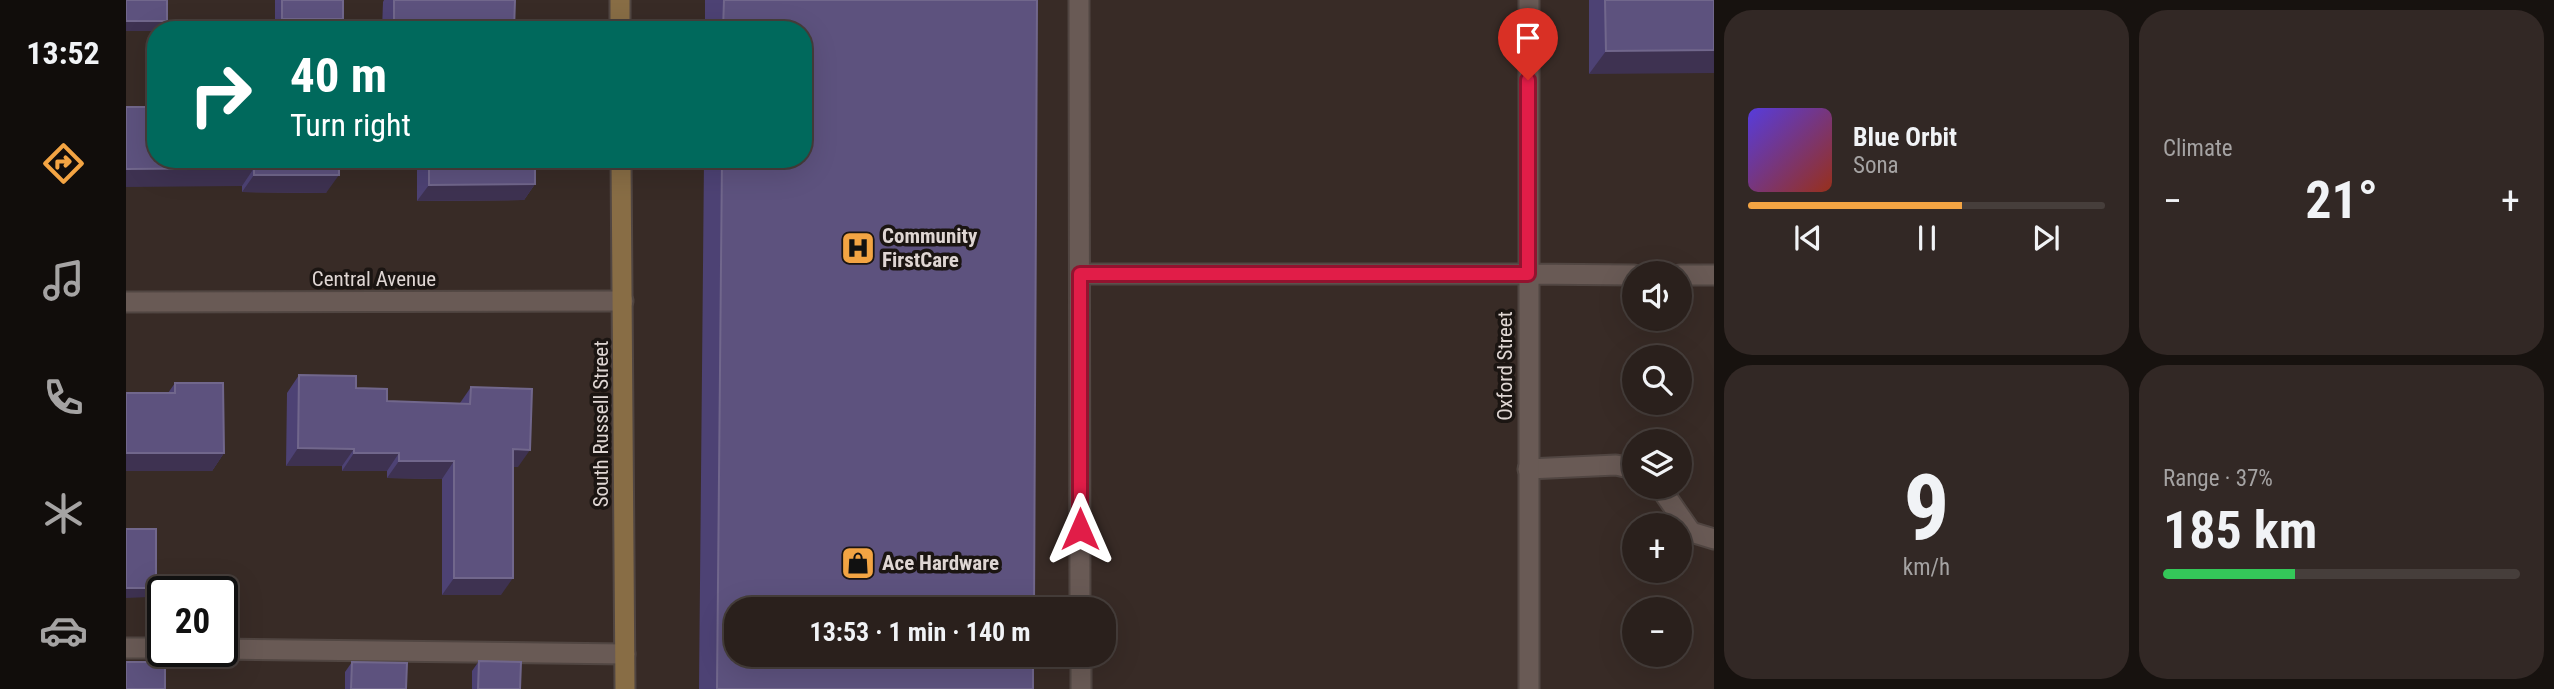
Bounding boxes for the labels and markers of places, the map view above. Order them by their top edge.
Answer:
pin [1498,8,1558,80]
place label: Community FirstCare [882,224,978,272]
hospital icon: Community FirstCare [839,229,877,267]
shop icon: Ace Hardware [839,544,877,582]
place label: Ace Hardware [882,551,999,575]

